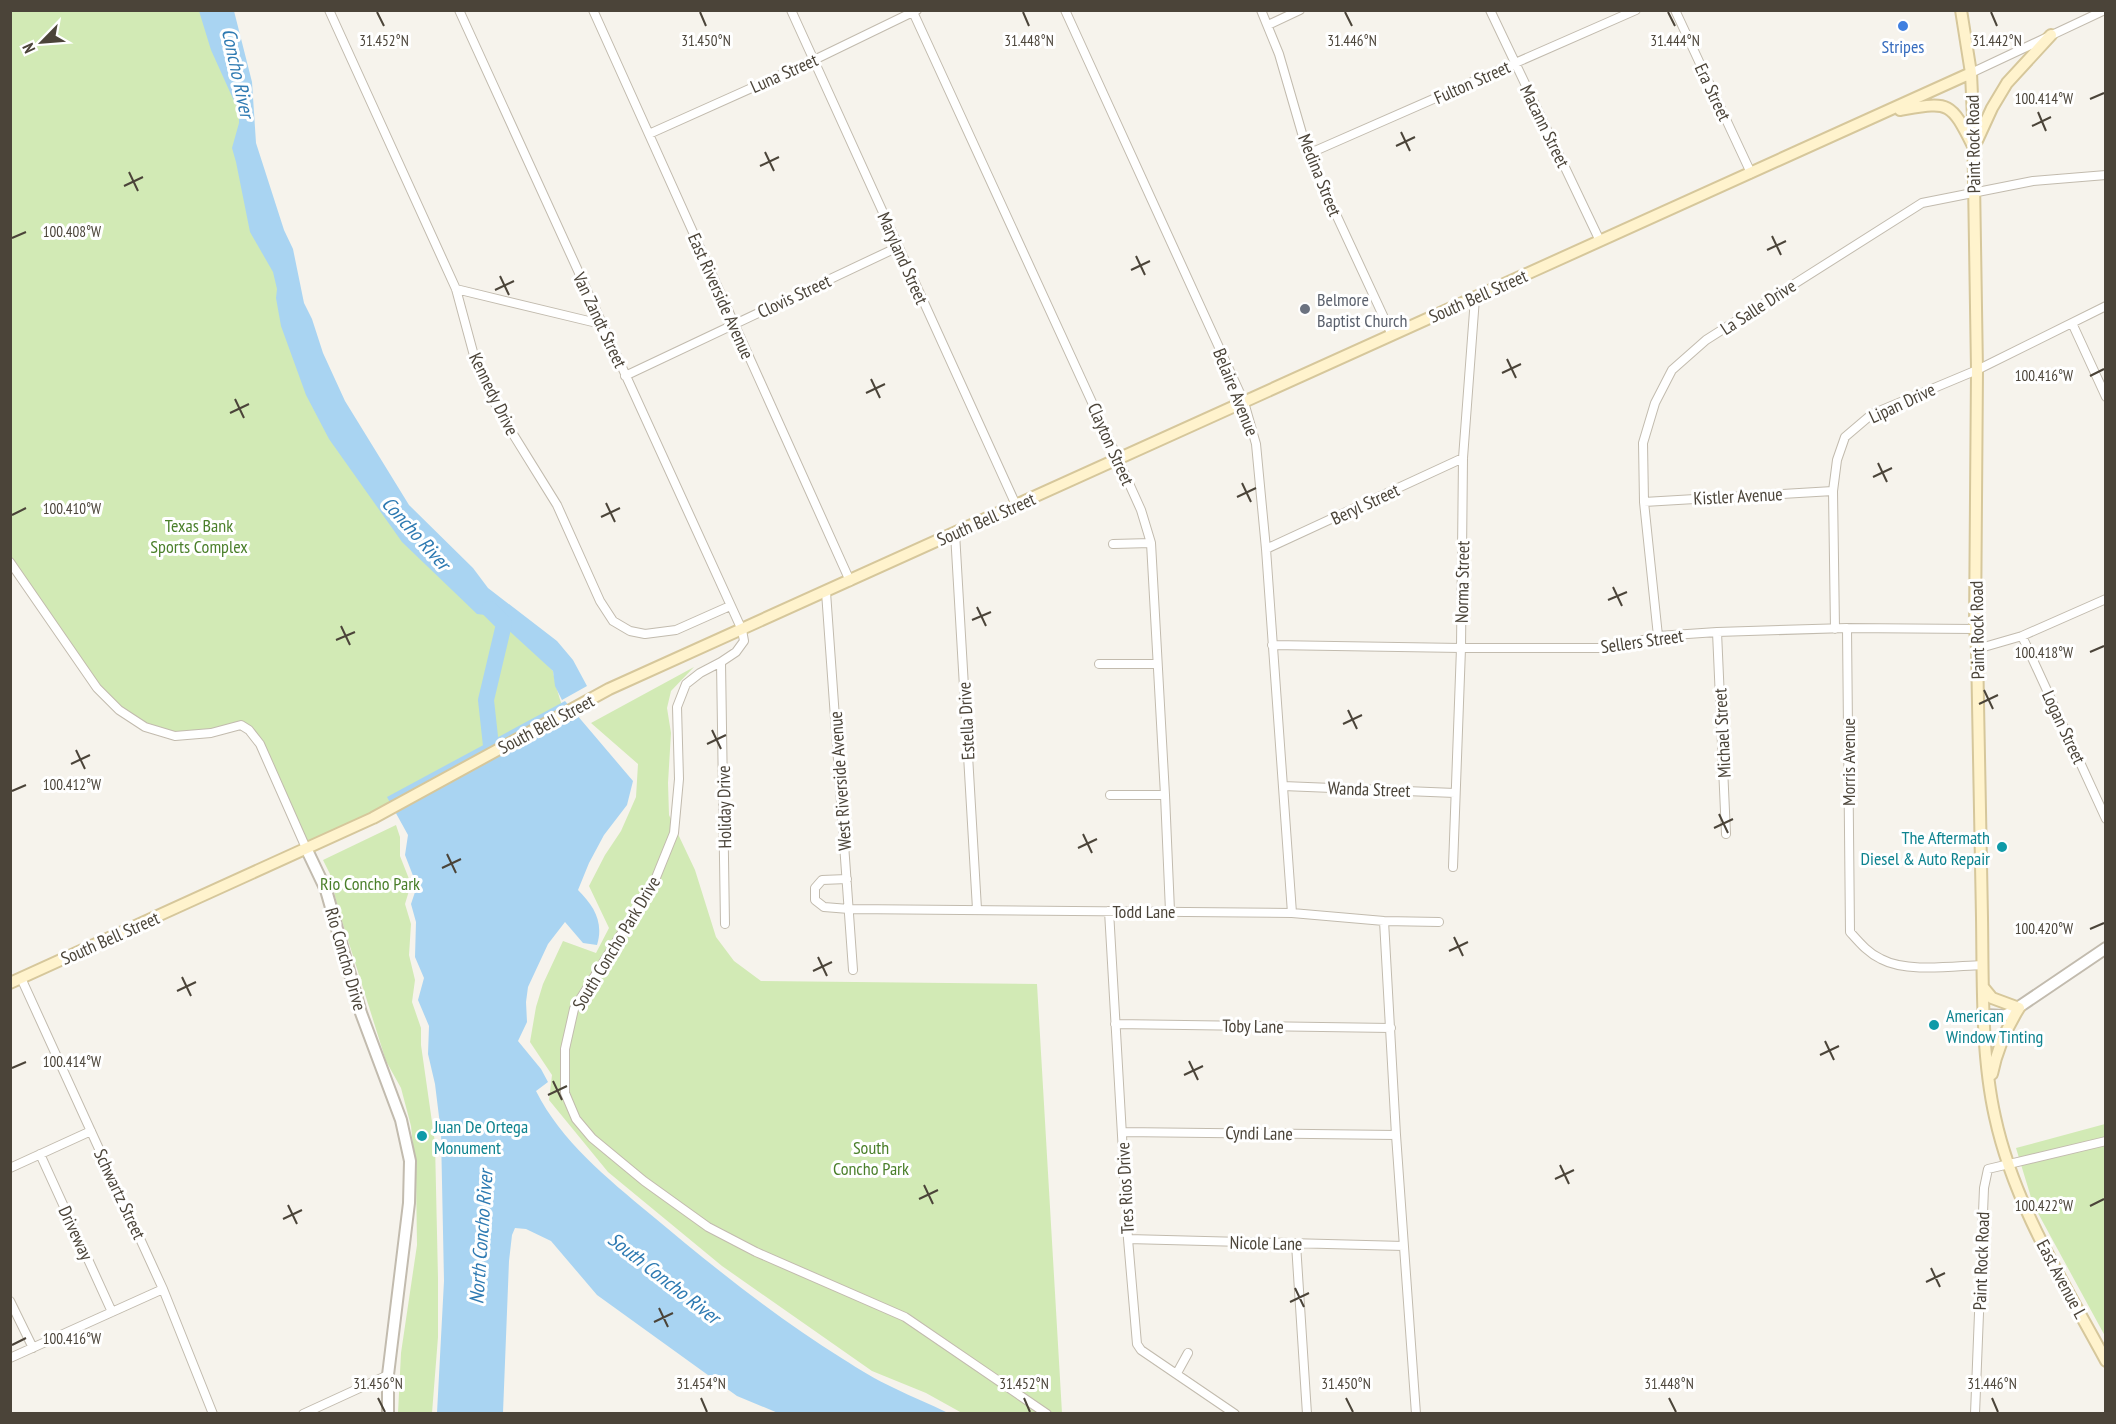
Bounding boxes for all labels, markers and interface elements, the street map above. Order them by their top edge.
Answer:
north arrow [12,12,72,72]
marker: Stripes [1896,19,1910,33]
water label: Concho River [216,26,261,122]
text: 31.452°N [359,31,409,50]
text: 31.450°N [681,31,731,50]
text: 31.448°N [1004,31,1054,50]
text: 31.446°N [1327,31,1377,50]
text: 31.444°N [1650,31,1700,50]
text: 31.442°N [1972,31,2022,50]
place label: Stripes [1882,35,1924,58]
text: N [18,40,39,56]
street label: Luna Street [747,48,821,98]
street label: Fulton Street [1430,55,1514,109]
street label: Era Street [1690,60,1736,125]
street label: Macann Street [1515,81,1575,171]
text: 100.414°W [2015,89,2073,108]
street label: Paint Rock Road [1961,95,1985,193]
street label: Medina Street [1293,130,1347,220]
street label: Maryland Street [872,208,934,308]
text: 100.408°W [43,222,101,241]
street label: East Riverside Avenue [683,229,759,363]
street label: South Bell Street [1425,264,1531,328]
street label: Van Zandt Street [567,268,632,371]
street label: Clovis Street [754,269,834,323]
street label: La Salle Drive [1716,274,1800,340]
place label: Belmore Baptist Church [1317,288,1407,332]
marker: Belmore Baptist Church [1298,302,1312,316]
street label: Belaire Avenue [1208,345,1264,439]
street label: Kennedy Drive [464,349,524,439]
text: 100.416°W [2015,366,2073,385]
street label: Lipan Drive [1865,378,1939,428]
street label: Clayton Street [1083,399,1139,489]
street label: Beryl Street [1327,478,1403,530]
street label: Kistler Avenue [1693,482,1783,510]
street label: South Bell Street [933,487,1039,551]
water label: Concho River [376,491,458,577]
text: 100.410°W [43,499,101,518]
park label: Texas Bank Sports Complex [150,514,248,558]
street label: Norma Street [1450,541,1474,623]
street label: Paint Rock Road [1965,581,1989,679]
street label: Sellers Street [1599,624,1685,658]
text: 100.418°W [2015,643,2073,662]
street label: Estella Drive [952,681,980,761]
street label: Logan Street [2037,687,2091,767]
street label: Michael Street [1708,688,1736,778]
street label: South Bell Street [494,689,598,759]
street label: West Riverside Avenue [824,711,856,851]
street label: Morris Avenue [1837,718,1860,806]
street label: Holiday Drive [712,765,736,849]
text: 100.412°W [43,775,101,794]
street label: Wanda Street [1327,776,1411,802]
place label: The Aftermath Diesel & Auto Repair [1861,826,1990,870]
marker: The Aftermath Diesel & Auto Repair [1995,840,2009,854]
park label: Rio Concho Park [320,872,420,895]
street label: South Concho Park Drive [567,872,665,1014]
street label: Todd Lane [1112,900,1176,923]
street label: Rio Concho Drive [320,905,372,1013]
street label: South Bell Street [57,906,163,970]
text: 100.420°W [2015,919,2073,938]
place label: American Window Tinting [1946,1004,2043,1048]
street label: Toby Lane [1222,1014,1284,1038]
marker: American Window Tinting [1927,1018,1941,1032]
text: 100.414°W [43,1052,101,1071]
place label: Juan De Ortega Monument [433,1115,528,1159]
street label: Cyndi Lane [1225,1121,1293,1145]
marker: Juan De Ortega Monument [415,1129,429,1143]
park label: South Concho Park [833,1136,909,1180]
street label: Tres Rios Drive [1111,1142,1139,1234]
street label: Schwartz Street [89,1145,151,1243]
water label: North Concho River [463,1167,499,1305]
text: 100.422°W [2015,1196,2073,1215]
street label: Driveway [53,1202,99,1264]
street label: Paint Rock Road [1968,1211,1994,1311]
water label: South Concho River [603,1226,727,1331]
street label: Nicole Lane [1229,1231,1303,1255]
street label: East Avenue L [2032,1236,2093,1323]
text: 100.416°W [43,1329,101,1348]
text: 31.456°N [353,1374,403,1393]
text: 31.454°N [676,1374,726,1393]
text: 31.452°N [999,1374,1049,1393]
text: 31.450°N [1321,1374,1371,1393]
text: 31.448°N [1644,1374,1694,1393]
text: 31.446°N [1967,1374,2017,1393]

